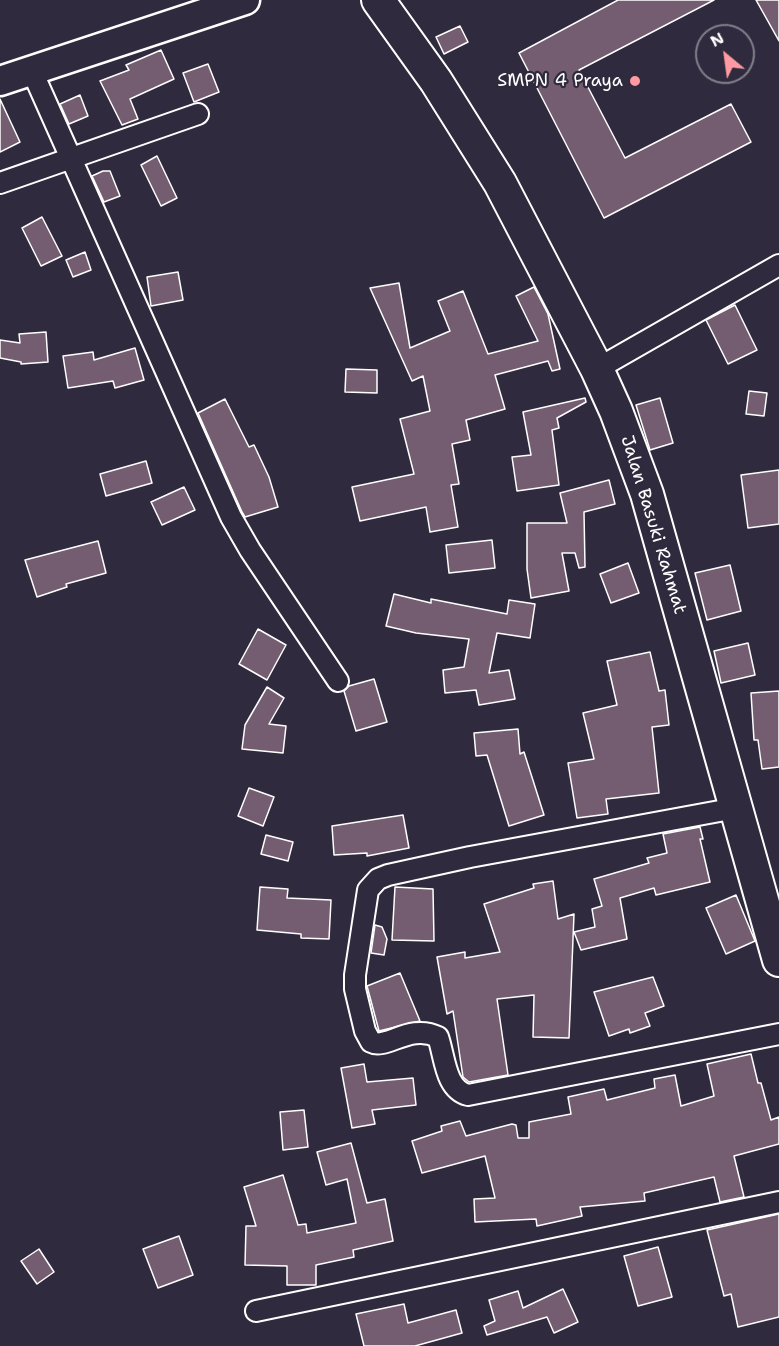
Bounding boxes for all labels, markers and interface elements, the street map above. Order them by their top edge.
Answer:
north arrow [695,24,755,84]
text: N [706,27,728,52]
place label: SMPN 4 Praya [497,70,623,92]
marker: SMPN 4 Praya [628,74,642,88]
street label: Jalan Basuki Rahmat [616,433,690,617]

